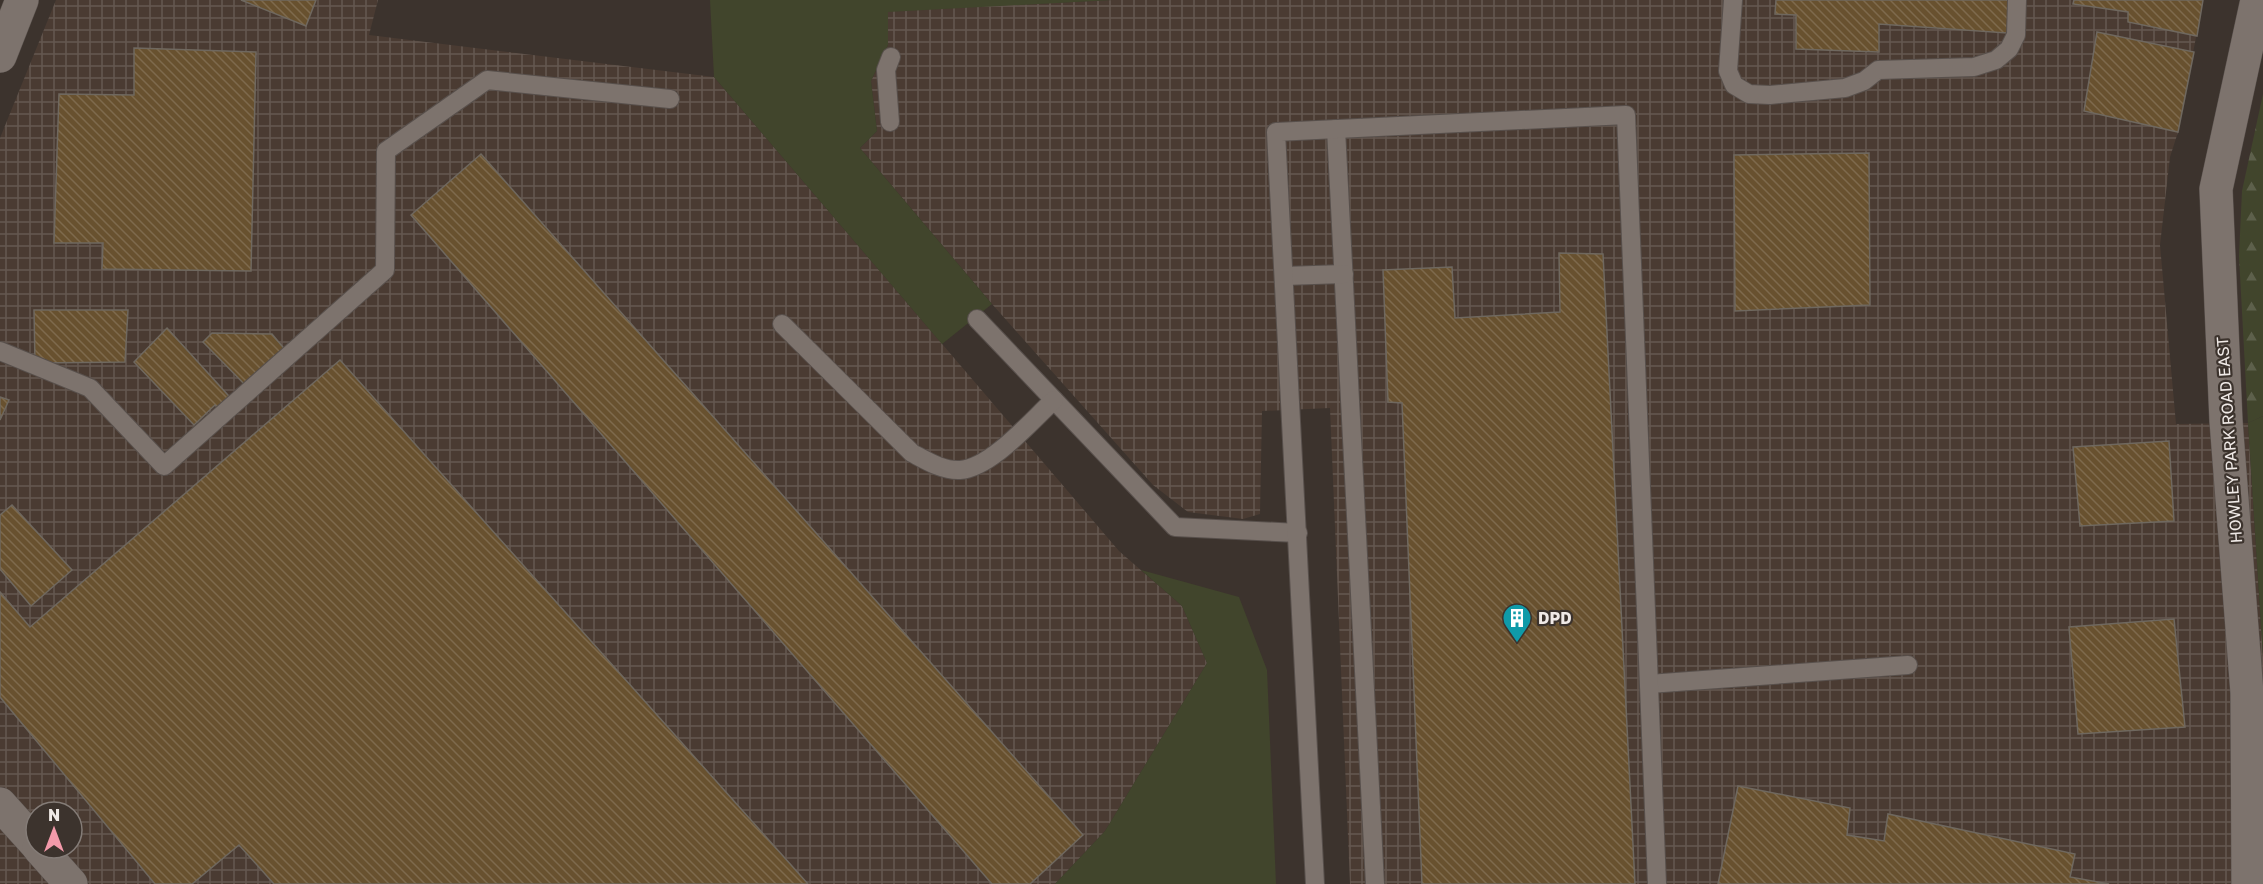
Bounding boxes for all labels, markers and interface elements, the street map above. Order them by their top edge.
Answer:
street label: HOWLEY PARK ROAD EAST [2212,336,2246,544]
building icon: DPD [1501,602,1533,644]
place label: DPD [1538,608,1572,628]
north arrow [24,800,84,860]
text: N [48,805,60,825]

